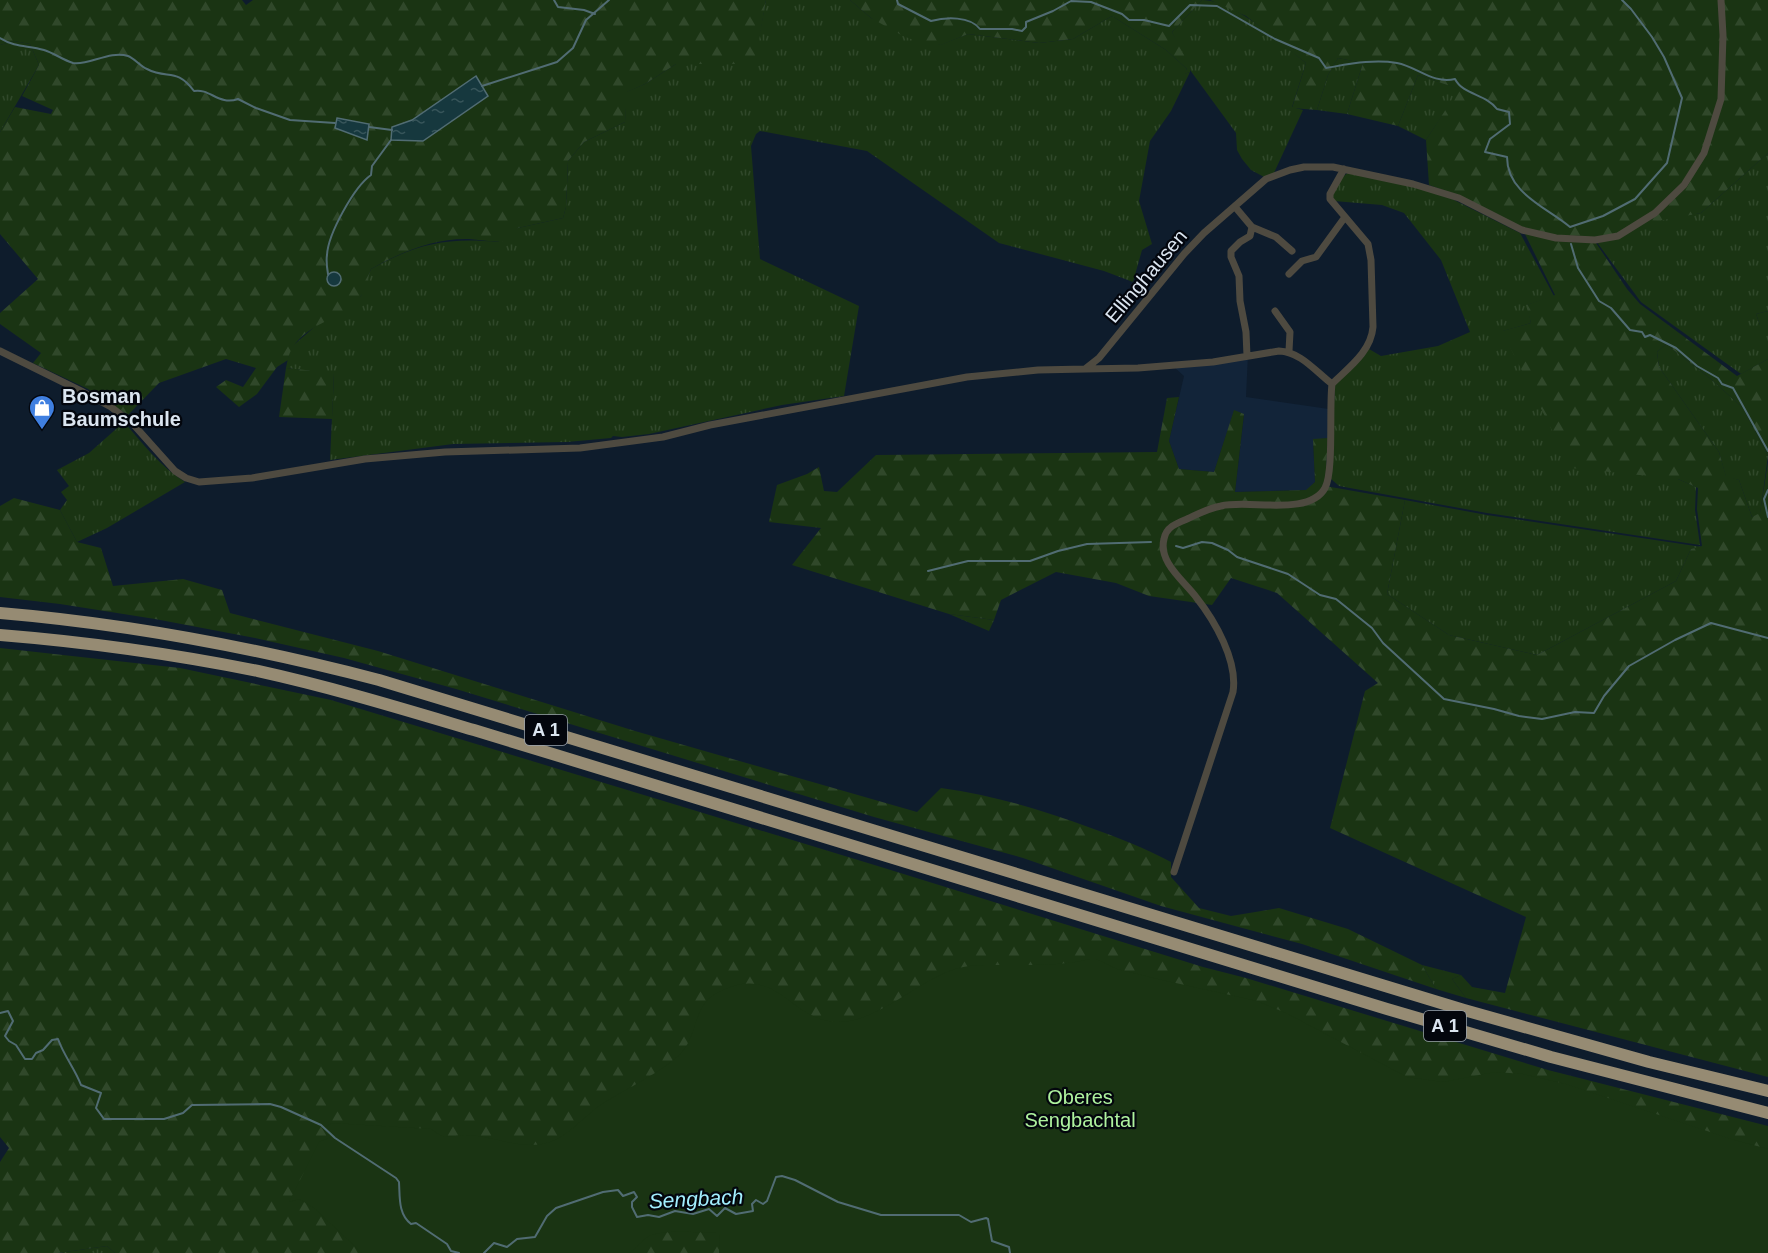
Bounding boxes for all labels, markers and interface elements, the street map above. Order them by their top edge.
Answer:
street label: Ellinghausen [1101,225,1191,327]
place label: Bosman Baumschule [62,385,181,430]
shop icon: Bosman Baumschule [27,393,57,431]
road number: A 1 [525,715,567,745]
road number: A 1 [1424,1011,1466,1041]
park label: Oberes Sengbachtal [1024,1086,1136,1131]
water label: Sengbach [648,1185,744,1212]

